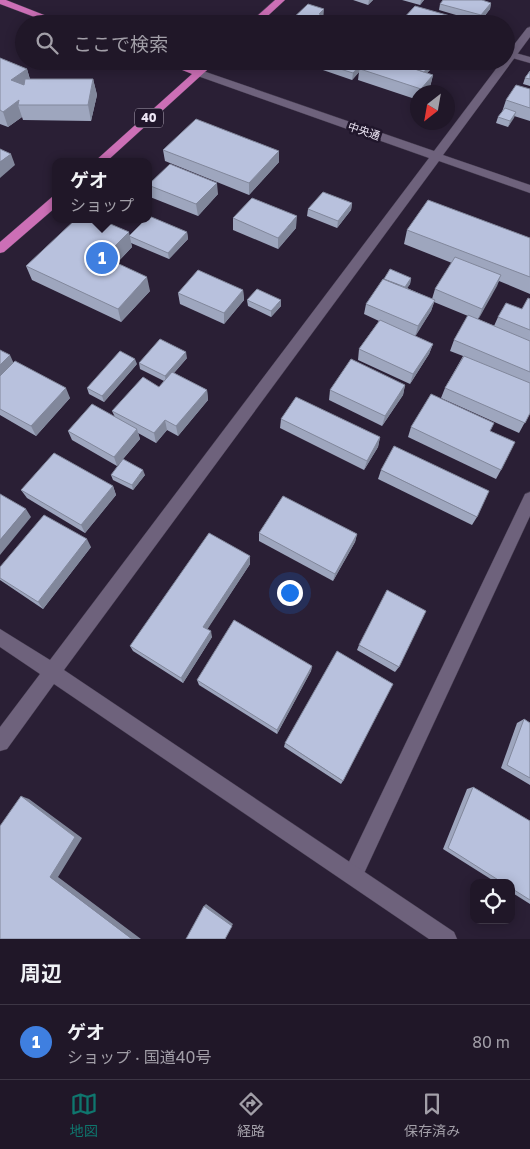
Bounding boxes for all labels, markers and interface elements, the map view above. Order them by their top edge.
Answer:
search box [15,15,515,70]
icon: search [33,29,61,57]
text: ここで検索 [73,32,168,55]
north arrow [410,85,455,130]
road number: 40 [135,109,163,128]
street label: 中央通 [346,119,382,142]
popup [52,158,152,223]
text: ゲオ [70,168,108,191]
text: ショップ [70,195,134,215]
pin: 1 [86,239,118,277]
your location [277,580,303,606]
map controls [470,879,515,924]
button: locate [470,879,515,924]
text: 周辺 [20,960,62,986]
text: ゲオ [67,1020,105,1043]
text: 1 [32,1032,40,1052]
text: 80 m [472,1032,510,1052]
text: ショップ · 国道40号 [67,1047,211,1067]
tab: 地図 [70,1090,98,1140]
tab: 経路 [237,1090,265,1140]
tab: 保存済み [404,1090,460,1140]

